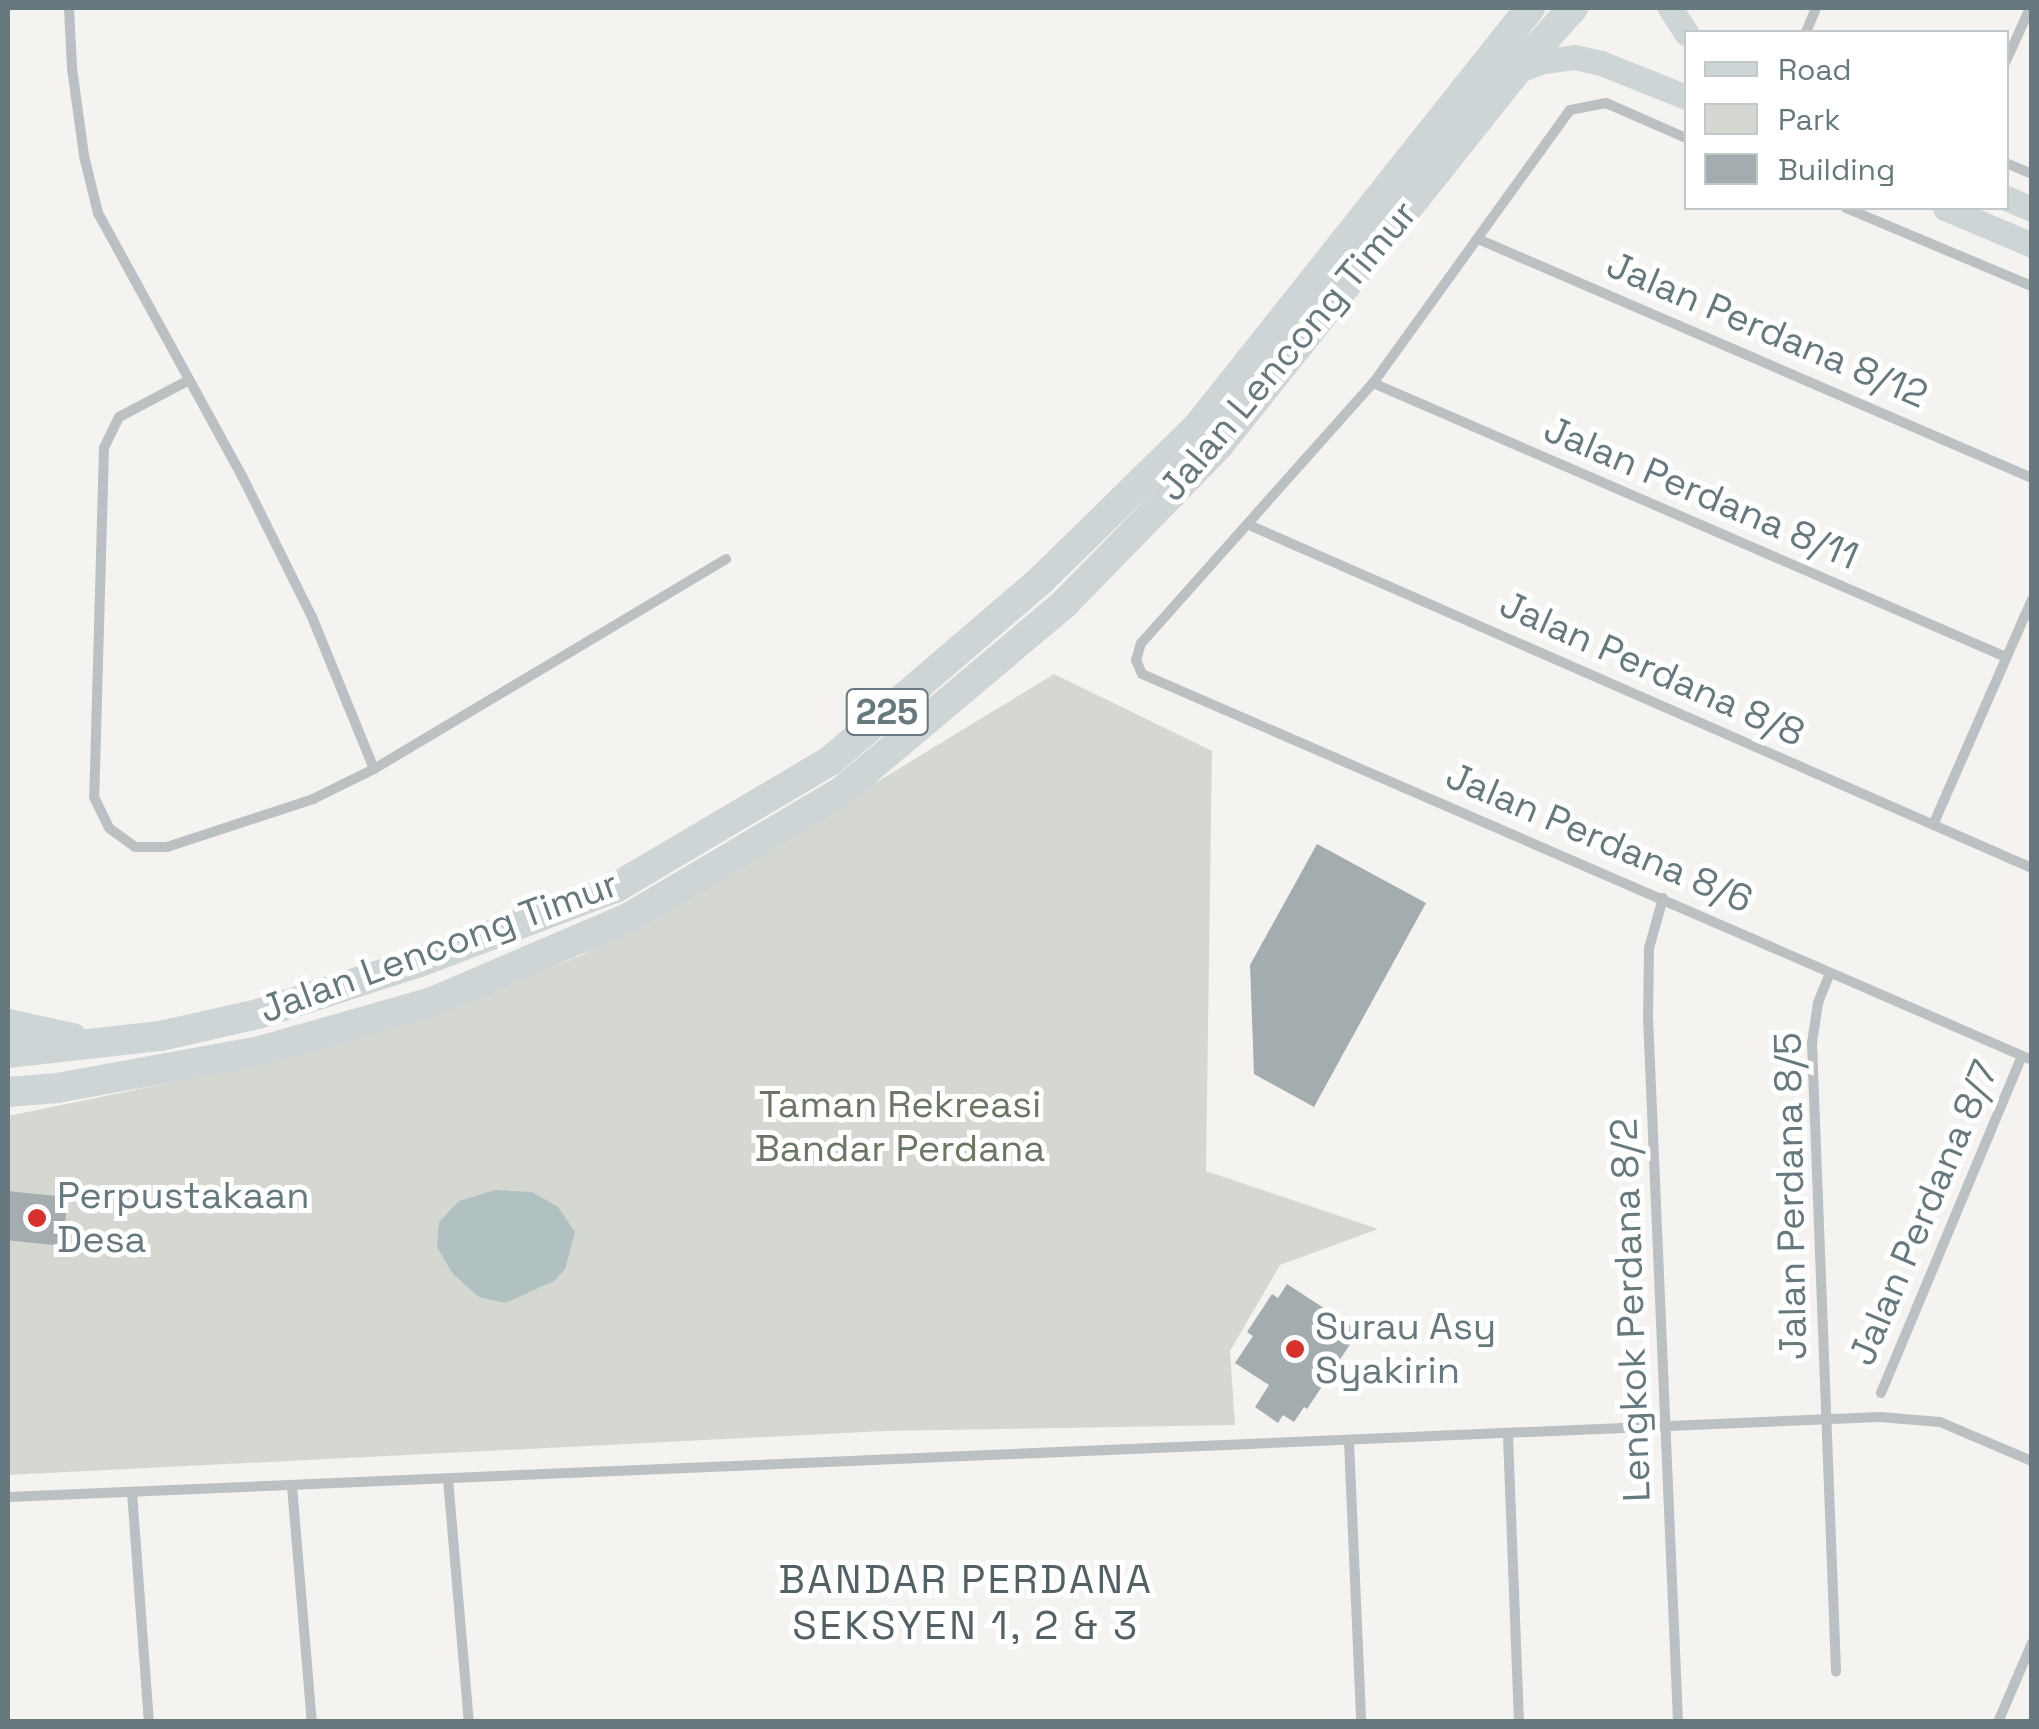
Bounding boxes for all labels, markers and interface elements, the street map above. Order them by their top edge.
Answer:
legend [1684,30,2009,210]
text: Road [1778,50,1852,89]
text: Park [1778,100,1840,139]
text: Building [1778,150,1895,189]
street label: Jalan Lencong Timur [1149,191,1427,511]
street label: Jalan Perdana 8/12 [1600,242,1934,418]
street label: Jalan Perdana 8/11 [1537,406,1865,580]
street label: Jalan Perdana 8/8 [1493,581,1811,757]
road number: 225 [844,682,930,742]
street label: Jalan Perdana 8/6 [1439,753,1759,923]
street label: Jalan Lencong Timur [253,861,625,1033]
street label: Jalan Perdana 8/5 [1765,1032,1817,1360]
street label: Jalan Perdana 8/7 [1839,1054,2009,1372]
park label: Taman Rekreasi Bandar Perdana [755,1082,1045,1172]
street label: Lengkok Perdana 8/2 [1602,1117,1660,1503]
place label: Perpustakaan Desa [57,1173,310,1262]
marker: Perpustakaan Desa [26,1207,48,1229]
place label: Surau Asy Syakirin [1315,1304,1497,1394]
marker: Surau Asy Syakirin [1284,1338,1306,1360]
district label: BANDAR PERDANA SEKSYEN 1, 2 & 3 [779,1556,1153,1650]

